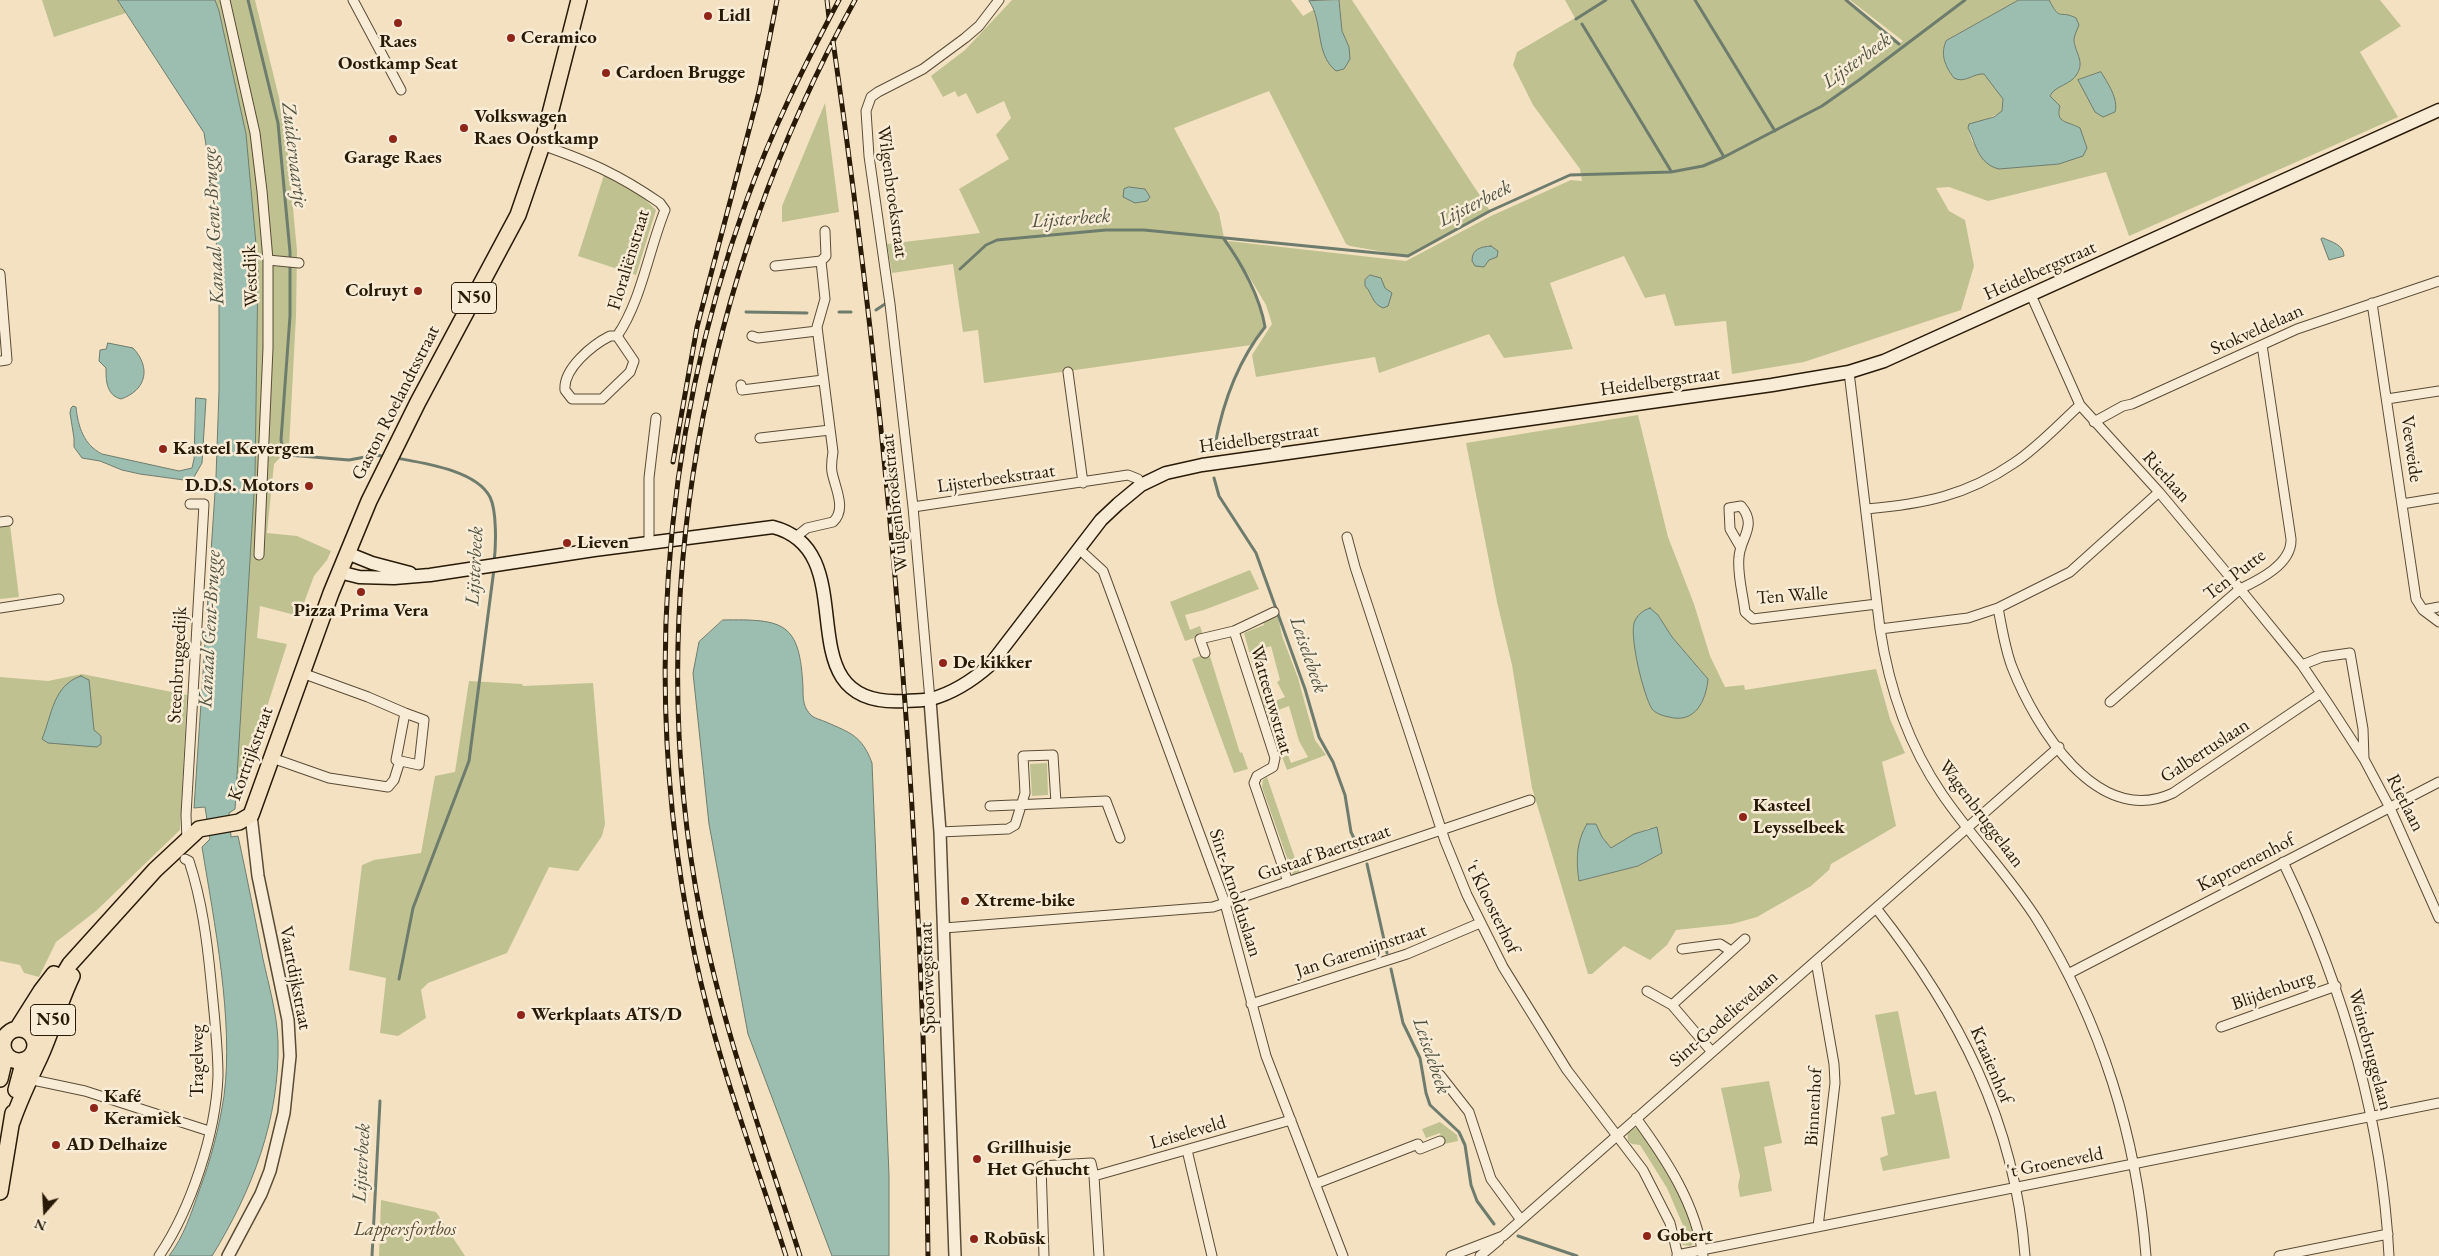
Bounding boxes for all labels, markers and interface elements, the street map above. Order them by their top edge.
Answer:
place label: Lidl [718,5,751,27]
marker: Lidl [702,10,714,22]
marker: Raes Oostkamp Seat [392,17,404,29]
place label: Ceramico [521,27,597,49]
water label: Lijsterbeek [1818,28,1896,94]
place label: Raes Oostkamp Seat [338,31,458,75]
marker: Ceramico [505,32,517,44]
place label: Cardoen Brugge [616,62,745,84]
marker: Cardoen Brugge [600,67,612,79]
water label: Zuidervaartje [276,101,312,209]
place label: Volkswagen Raes Oostkamp [474,106,598,150]
marker: Volkswagen Raes Oostkamp [458,122,470,134]
street label: Wilgenbroekstraat [871,124,913,260]
marker: Garage Raes [387,133,399,145]
water label: Kanaal Gent-Brugge [198,147,230,305]
place label: Garage Raes [344,147,442,169]
water label: Lijsterbeek [1434,175,1516,233]
water label: Lijsterbeek [1031,204,1111,234]
street label: Floraliënstraat [603,207,655,313]
street label: Heidelbergstraat [1980,236,2100,306]
street label: Westdijk [239,244,263,308]
place label: Colruyt [345,280,408,302]
road number: N50 [452,282,496,314]
marker: Colruyt [412,285,424,297]
street label: Stokveldelaan [2207,299,2307,361]
street label: Gaston Roelandtsstraat [347,322,445,484]
street label: Heidelbergstraat [1599,362,1721,402]
street label: Veeweide [2395,414,2427,484]
street label: Heidelbergstraat [1198,419,1320,459]
street label: Wulgenbroekstraat [876,433,914,573]
place label: Kasteel Kevergem [173,438,315,460]
marker: Kasteel Kevergem [157,443,169,455]
street label: Rietlaan [2137,447,2195,507]
street label: Lijsterbeekstraat [936,459,1056,499]
place label: D.D.S. Motors [185,475,299,497]
marker: D.D.S. Motors [303,480,315,492]
water label: Lijsterbeek [461,526,489,606]
place label: Lieven [577,532,629,554]
marker: Lieven [561,537,573,549]
street label: Ten Putte [2199,544,2271,606]
water label: Kanaal Gent-Brugge [194,550,226,708]
street label: Ten Walle [1755,582,1829,610]
marker: Pizza Prima Vera [355,586,367,598]
place label: Pizza Prima Vera [293,600,429,622]
street label: Steenbruggedijk [164,606,192,724]
water label: Leiselebeek [1284,614,1332,696]
street label: Watteeuwstraat [1245,643,1297,757]
place label: De kikker [953,652,1032,674]
marker: De kikker [937,657,949,669]
street label: Kortrijkstraat [223,704,279,804]
street label: Galbertuslaan [2156,714,2254,788]
street label: Wagenbruggelaan [1933,756,2029,872]
street label: Rietlaan [2381,771,2429,835]
place label: Kasteel Leysselbeek [1753,795,1845,839]
marker: Kasteel Leysselbeek [1737,811,1749,823]
street label: Gustaaf Baertstraat [1255,820,1393,886]
street label: Sint-Arnolduslaan [1204,826,1266,960]
street label: Kaproenenhof [2193,829,2299,897]
street label: 't Kloosterhof [1460,857,1524,957]
place label: Xtreme-bike [975,890,1075,912]
marker: Xtreme-bike [959,895,971,907]
street label: Jan Garemijnstraat [1293,919,1429,983]
street label: Spoorwegstraat [915,922,941,1034]
street label: Vaartdijkstraat [274,924,316,1032]
street label: Sint-Godelievelaan [1665,966,1783,1072]
street label: Blijdenburg [2229,966,2317,1016]
street label: Weinebruggelaan [2343,987,2397,1113]
road number: N50 [30,1004,76,1036]
place label: Werkplaats ATS/D [531,1004,682,1026]
marker: Werkplaats ATS/D [515,1009,527,1021]
water label: Leiselebeek [1407,1015,1455,1097]
street label: Kraaienhof [1965,1023,2017,1107]
street label: Tragelweg [187,1024,209,1098]
street label: Binnenhof [1801,1067,1827,1147]
place label: Kafé Keramiek [104,1086,181,1130]
marker: Kafé Keramiek [88,1102,100,1114]
street label: Leiseleveld [1147,1111,1229,1155]
water label: Lijsterbeek [348,1123,376,1203]
place label: AD Delhaize [66,1134,167,1156]
place label: Grillhuisje Het Gehucht [987,1137,1090,1181]
marker: AD Delhaize [50,1139,62,1151]
street label: 't Groeneveld [2005,1143,2105,1183]
marker: Grillhuisje Het Gehucht [971,1153,983,1165]
north arrow [20,1186,70,1236]
text: N [32,1215,48,1236]
park label: Lappersfortbos [354,1219,456,1241]
place label: Gobert [1657,1225,1713,1247]
place label: Robūsk [984,1228,1046,1250]
marker: Gobert [1641,1230,1653,1242]
marker: Robūsk [968,1233,980,1245]

